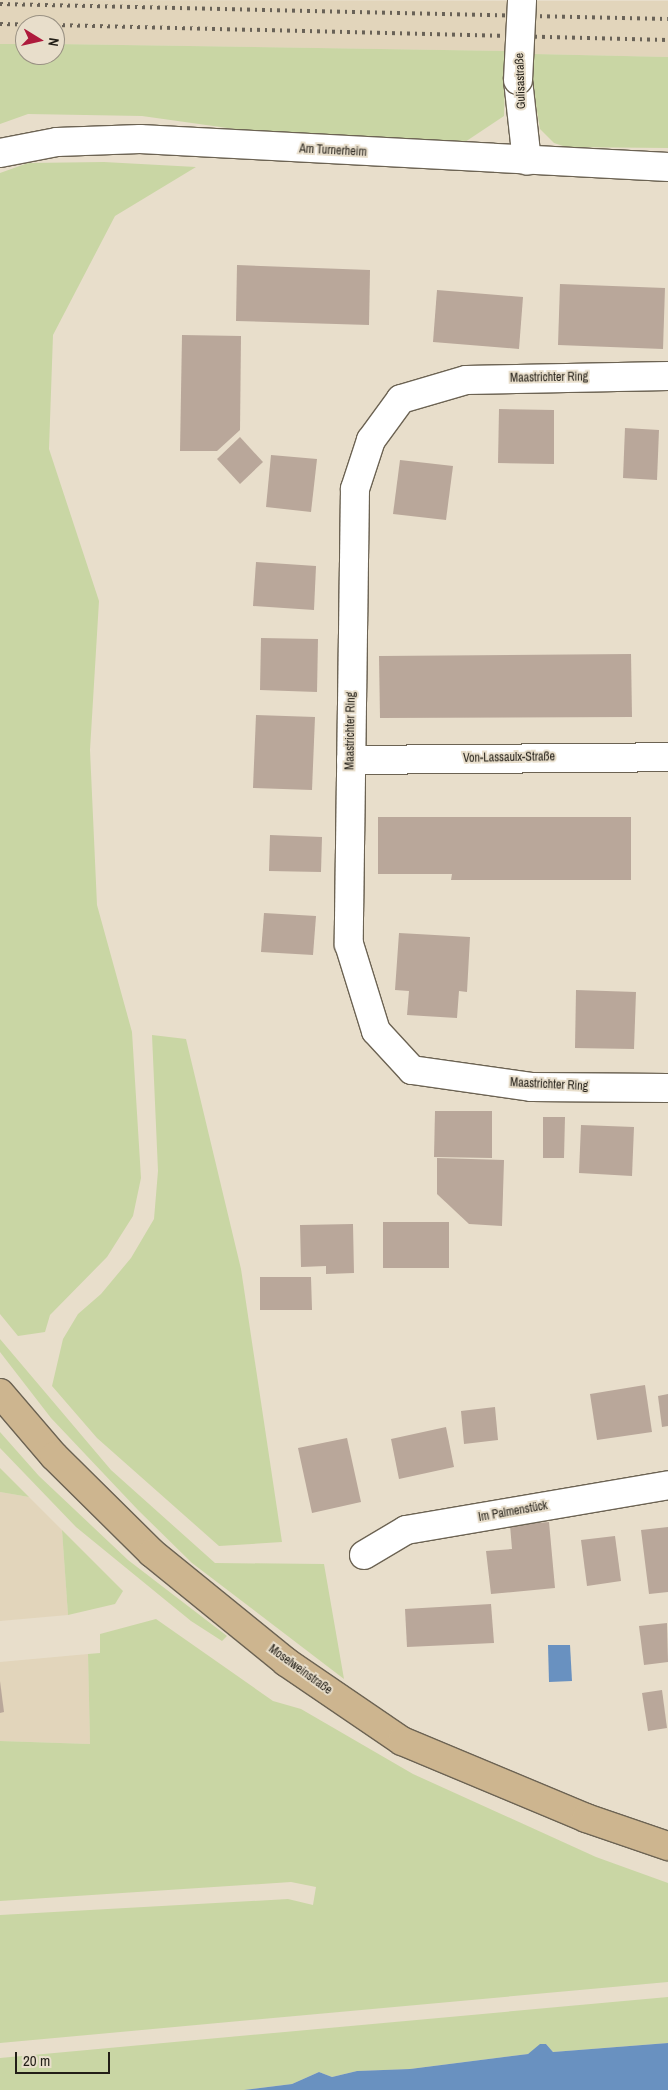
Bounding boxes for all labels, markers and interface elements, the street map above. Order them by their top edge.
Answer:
north arrow [15,15,65,65]
text: N [44,37,63,48]
street label: Gulisastraße [513,53,529,109]
street label: Am Turnerheim [299,142,367,160]
street label: Maastrichter Ring [510,370,588,386]
street label: Maastrichter Ring [343,692,359,770]
street label: Von-Lassaulx-Straße [463,750,555,766]
street label: Maastrichter Ring [510,1076,588,1094]
street label: Im Palmenstück [477,1499,549,1525]
street label: Moselweinstraße [265,1642,335,1698]
scale bar [18,2042,112,2074]
text: 20 m [23,2050,50,2071]

